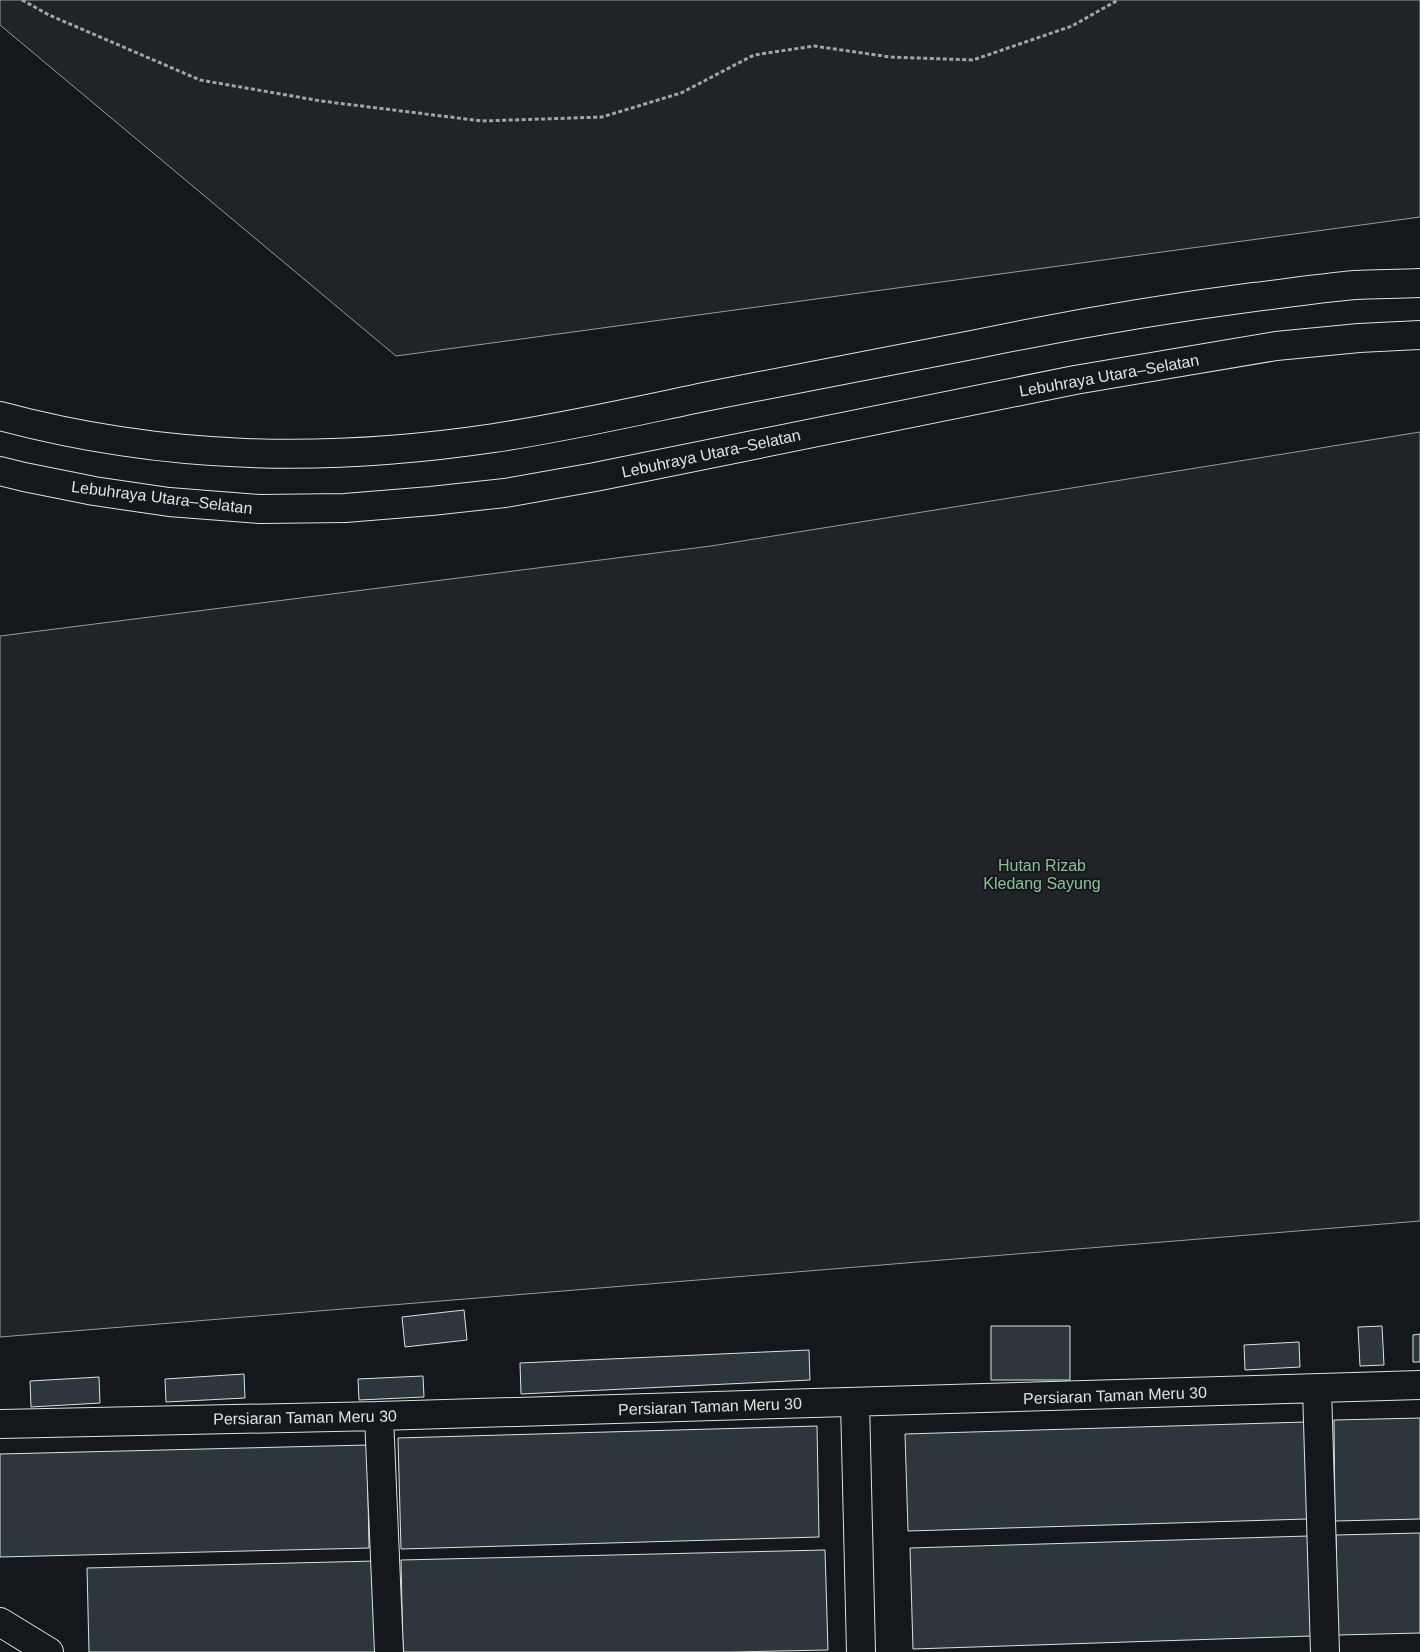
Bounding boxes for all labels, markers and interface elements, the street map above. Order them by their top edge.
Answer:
street label: Lebuhraya Utara–Selatan [1018,351,1200,400]
street label: Lebuhraya Utara–Selatan [620,426,802,481]
street label: Lebuhraya Utara–Selatan [70,478,253,517]
park label: Hutan Rizab Kledang Sayung [983,857,1101,892]
street label: Persiaran Taman Meru 30 [1023,1384,1207,1407]
street label: Persiaran Taman Meru 30 [618,1395,802,1418]
street label: Persiaran Taman Meru 30 [213,1407,397,1428]

